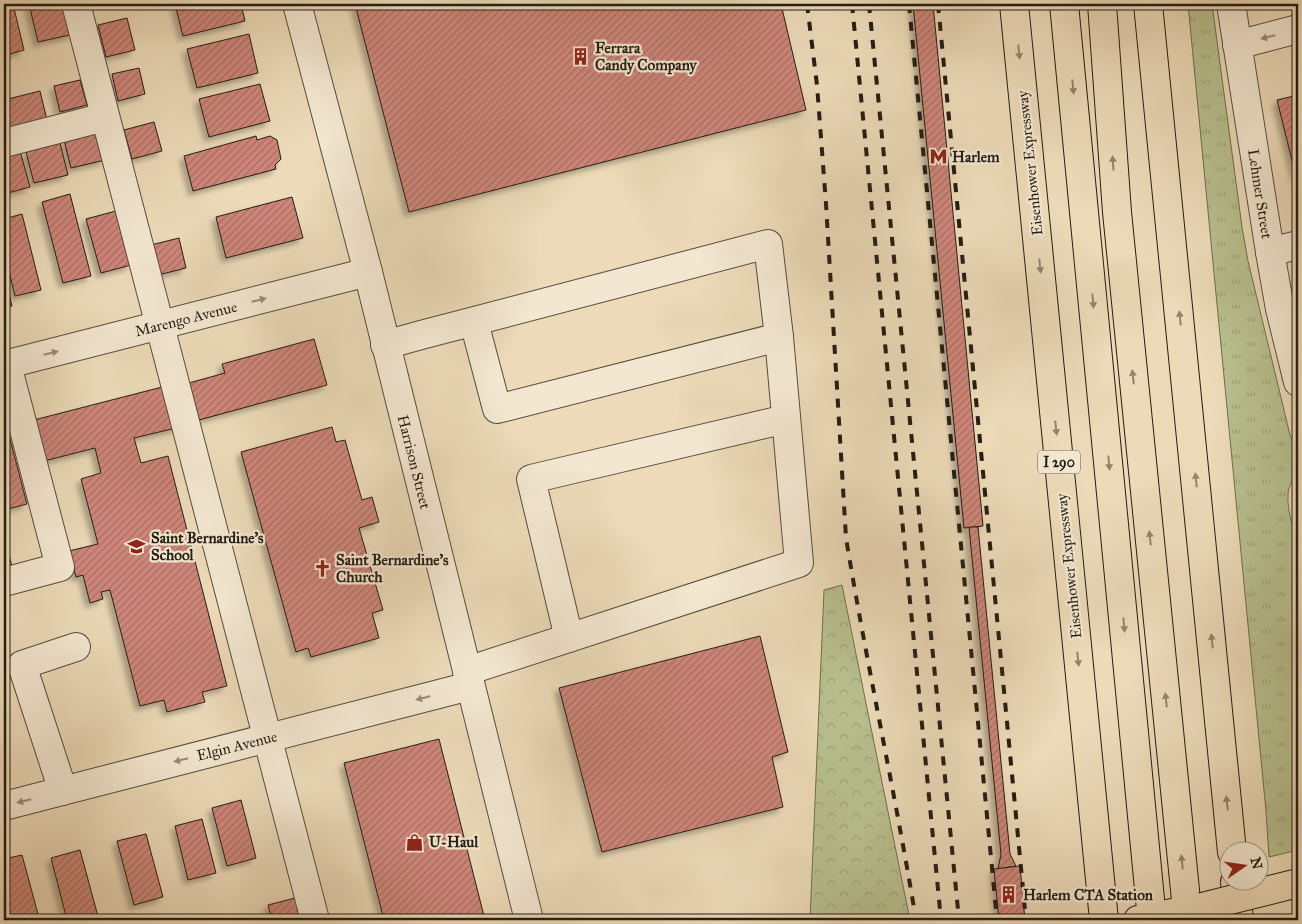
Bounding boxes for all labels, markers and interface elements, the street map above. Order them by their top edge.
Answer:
one-way arrow [1260,33,1275,41]
place label: Ferrara Candy Company [595,39,697,75]
one-way arrow [1015,45,1023,61]
building icon: Ferrara Candy Company [571,47,591,67]
one-way arrow [1069,79,1077,95]
street label: Eisenhower Expressway [1013,89,1047,237]
metro station icon: Harlem [928,147,948,167]
place label: Harlem [952,148,1000,166]
street label: Lehmer Street [1244,148,1276,241]
one-way arrow [1109,155,1117,171]
one-way arrow [1036,259,1044,275]
one-way arrow [1089,293,1097,309]
one-way arrow [252,296,267,304]
street label: Marengo Avenue [133,298,239,340]
one-way arrow [1176,310,1184,326]
one-way arrow [43,349,58,357]
one-way arrow [1129,368,1137,384]
street label: Harrison Street [394,413,435,512]
one-way arrow [1052,420,1060,436]
road number: I 290 [1038,451,1080,474]
one-way arrow [1105,455,1113,471]
one-way arrow [1191,471,1199,487]
street label: Eisenhower Expressway [1052,492,1086,640]
place label: Saint Bernardine's School [151,529,264,564]
one-way arrow [1146,530,1154,546]
school or university icon: Saint Bernardine's School [127,537,147,557]
place label: Saint Bernardine's Church [336,551,449,586]
church icon: Saint Bernardine's Church [312,559,332,579]
one-way arrow [1120,617,1128,633]
one-way arrow [1207,633,1215,649]
one-way arrow [1074,652,1082,668]
one-way arrow [1162,692,1170,708]
one-way arrow [416,694,431,702]
street label: Elgin Avenue [195,727,279,765]
one-way arrow [174,757,189,765]
one-way arrow [1223,795,1231,811]
one-way arrow [16,797,31,805]
shop icon: U-Haul [405,832,425,852]
place label: U-Haul [429,833,479,851]
north arrow [1220,842,1270,892]
one-way arrow [1178,853,1186,869]
text: N [1247,855,1266,871]
building icon: Harlem CTA Station [999,885,1019,905]
place label: Harlem CTA Station [1023,886,1154,904]

